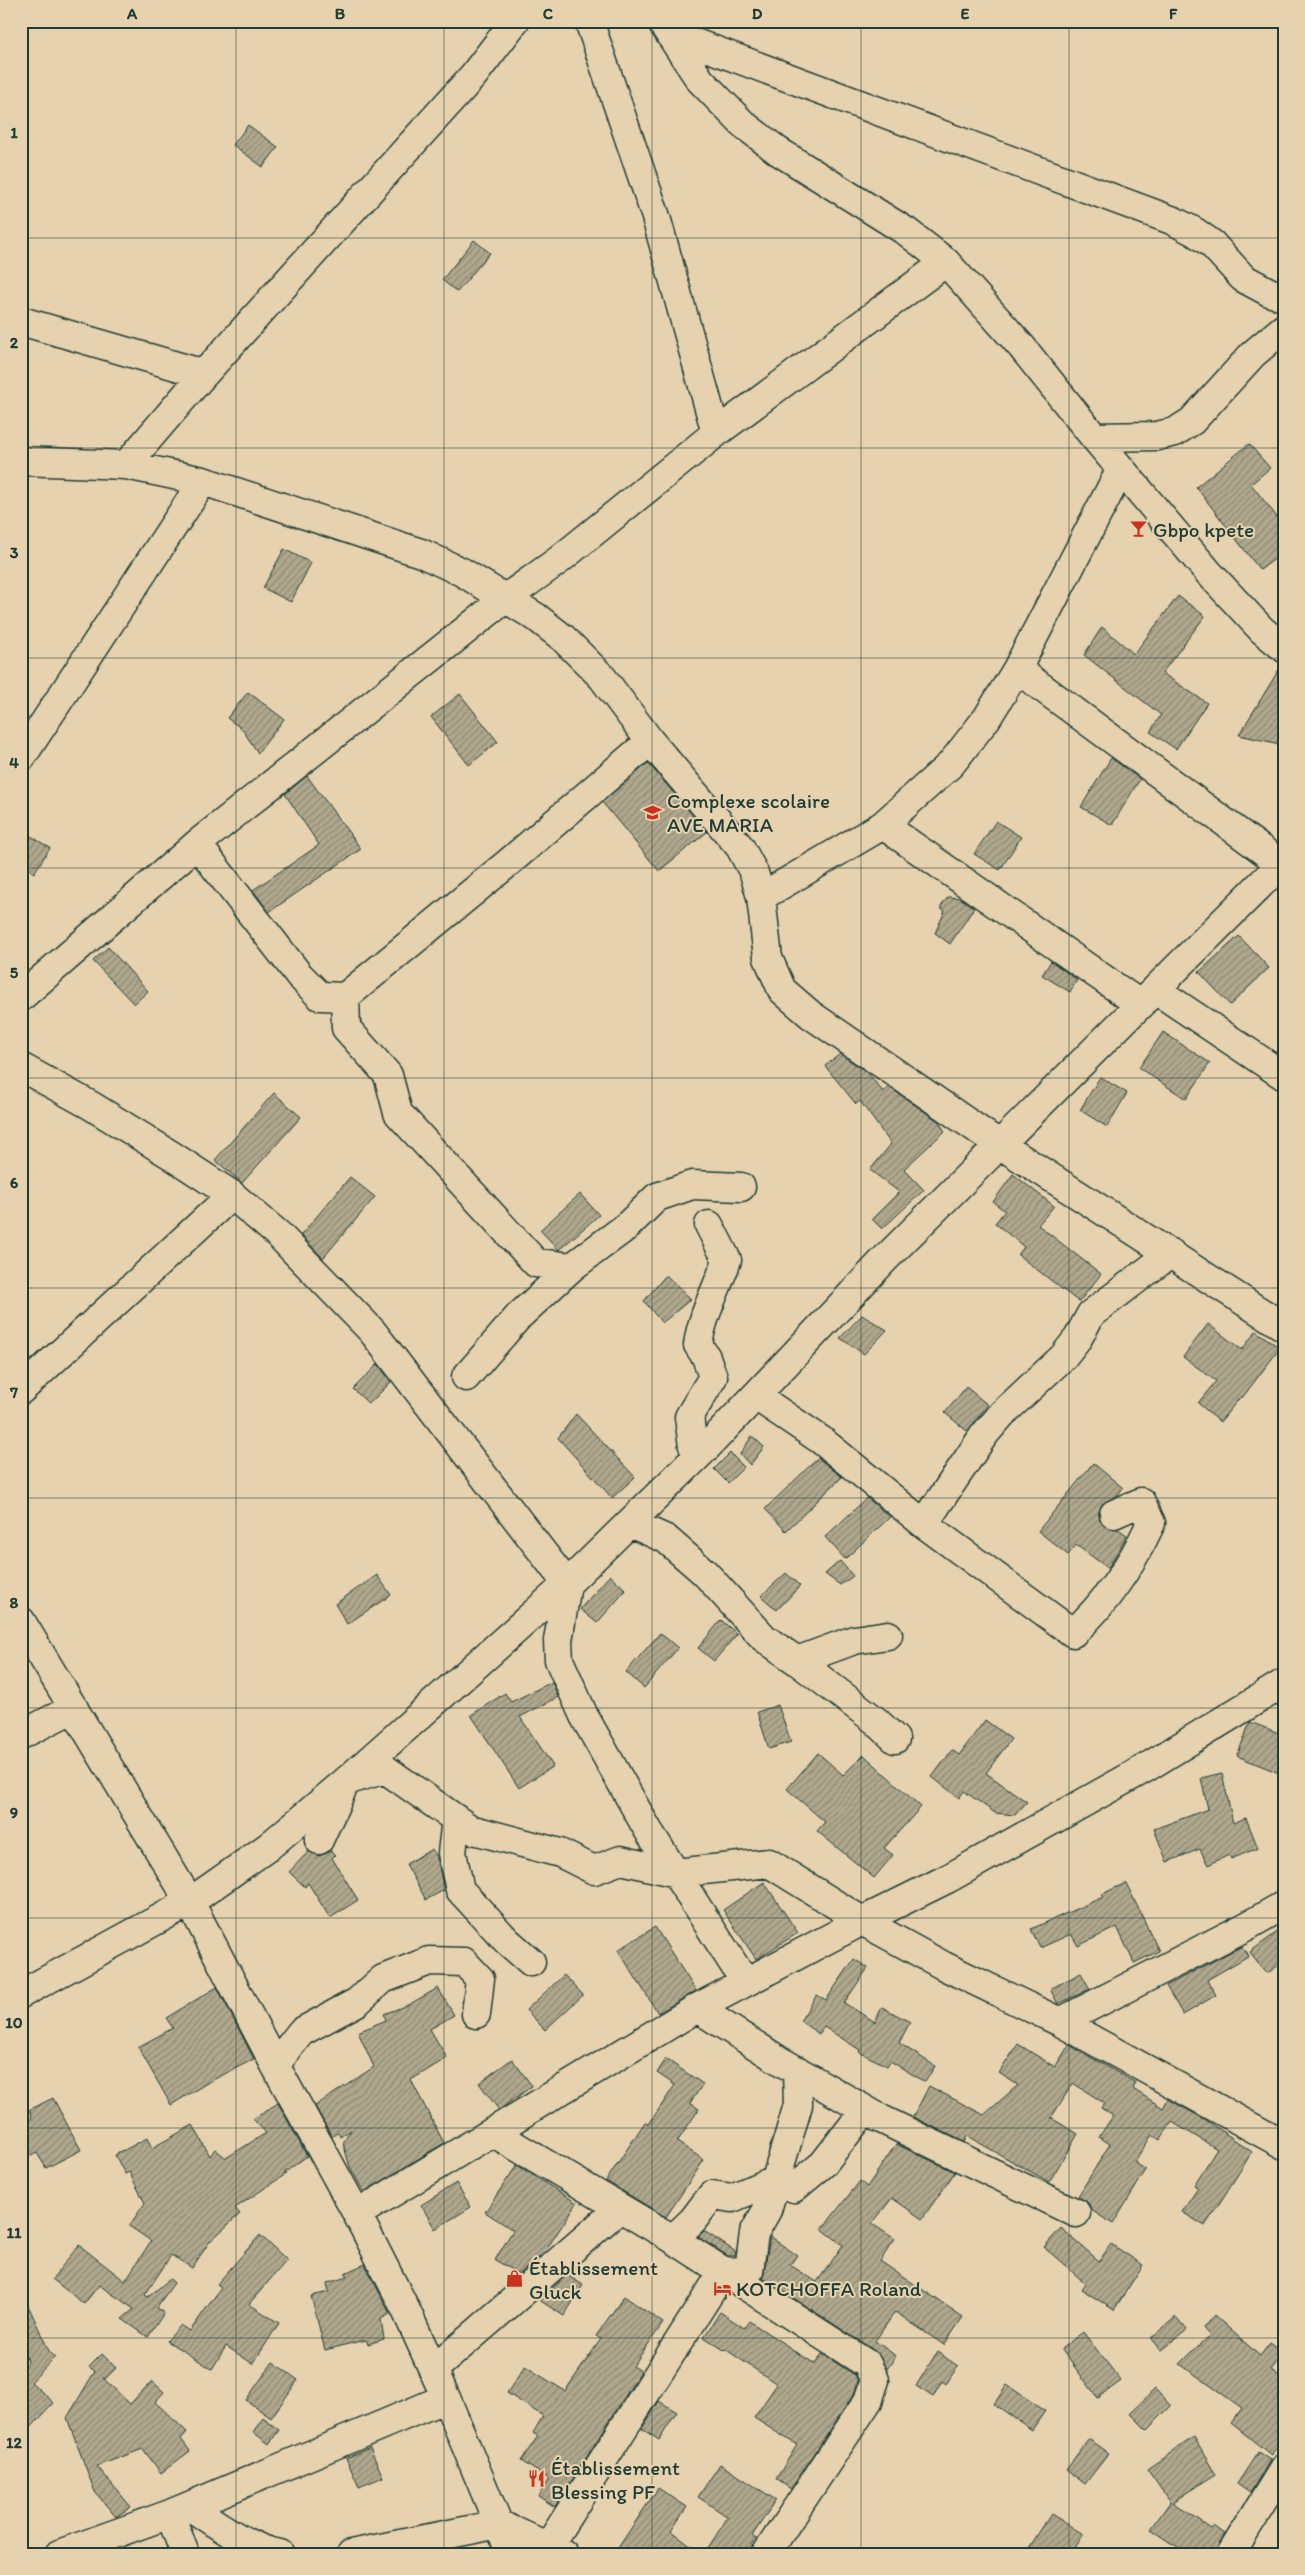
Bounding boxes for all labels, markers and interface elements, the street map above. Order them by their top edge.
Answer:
text: A [126,4,138,23]
text: B [335,4,346,23]
text: C [543,4,554,23]
text: D [752,4,763,23]
text: E [961,4,970,23]
text: F [1169,4,1178,23]
text: 1 [10,123,18,142]
text: 2 [10,333,19,352]
place label: Gbpo kpete [1153,517,1254,542]
bar icon: Gbpo kpete [1129,519,1149,539]
text: 3 [10,543,19,562]
text: 4 [9,753,19,772]
place label: Complexe scolaire AVE MARIA [667,788,830,837]
school or university icon: Complexe scolaire AVE MARIA [643,802,663,822]
text: 5 [10,963,19,982]
text: 6 [10,1173,19,1192]
text: 7 [9,1383,18,1402]
text: 8 [10,1593,19,1612]
text: 9 [10,1803,18,1822]
text: 10 [5,2013,23,2032]
text: 11 [7,2223,22,2242]
place label: Établissement Gluck [529,2255,658,2304]
shop icon: Établissement Gluck [505,2269,525,2289]
place label: KOTCHOFFA Roland [736,2276,922,2301]
hotel icon: KOTCHOFFA Roland [712,2278,732,2298]
text: 12 [6,2433,23,2452]
place label: Établissement Blessing PF [551,2455,680,2504]
restaurant icon: Établissement Blessing PF [527,2469,547,2489]

